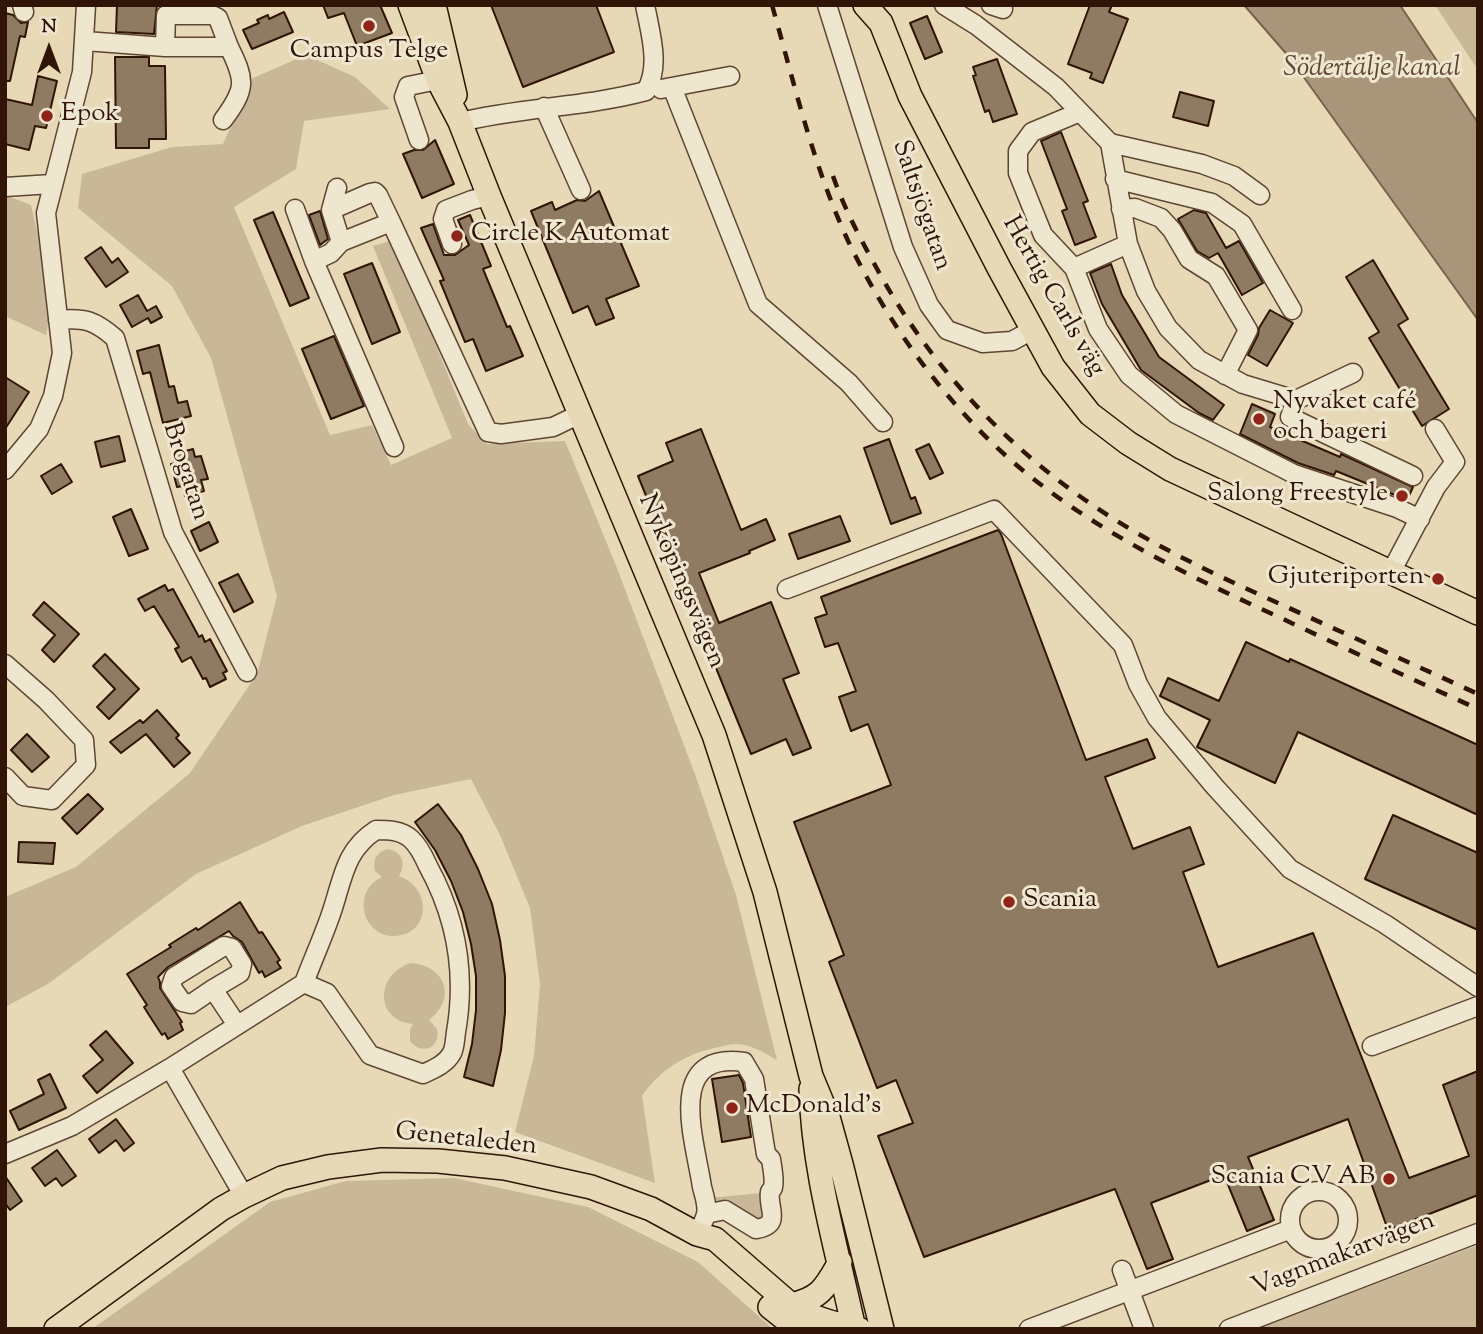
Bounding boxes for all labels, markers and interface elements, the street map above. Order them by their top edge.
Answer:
north arrow [14,14,84,84]
text: N [41,14,57,41]
marker: Campus Telge [361,18,377,34]
place label: Campus Telge [290,37,448,69]
water label: Södertälje kanal [1283,53,1461,87]
place label: Epok [61,100,119,132]
marker: Epok [39,108,55,124]
street label: Saltsjögatan [883,137,957,275]
street label: Hertig Carls väg [994,211,1110,383]
place label: Circle K Automat [471,220,670,252]
marker: Circle K Automat [449,228,465,244]
place label: Nyvaket café och bageri [1273,388,1417,450]
marker: Nyvaket café och bageri [1251,411,1267,427]
street label: Brogatan [154,419,214,525]
place label: Salong Freestyle [1207,480,1388,512]
marker: Salong Freestyle [1394,488,1410,504]
street label: Nyköpingsvägen [629,490,731,674]
place label: Gjuteriporten [1268,563,1424,595]
marker: Gjuteriporten [1430,571,1446,587]
place label: Scania [1023,886,1097,918]
marker: Scania [1001,894,1017,910]
place label: McDonald's [746,1092,881,1124]
marker: McDonald's [724,1100,740,1116]
street label: Genetaleden [394,1118,538,1164]
place label: Scania CV AB [1210,1163,1375,1195]
marker: Scania CV AB [1381,1171,1397,1187]
street label: Vagnmakarvägen [1248,1207,1440,1305]

